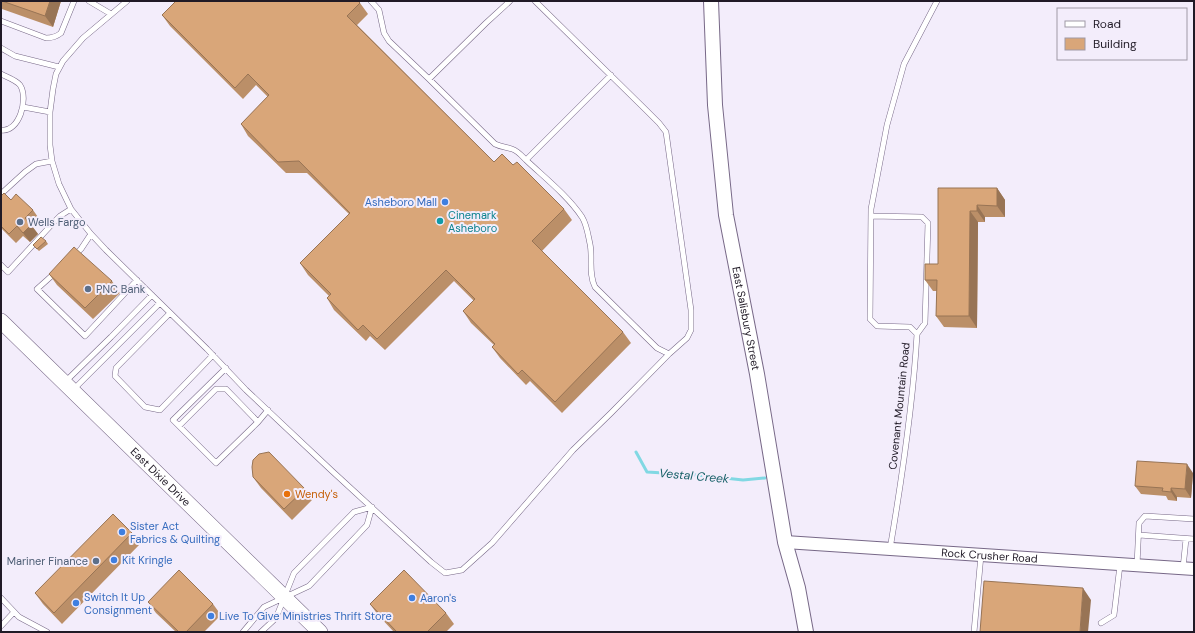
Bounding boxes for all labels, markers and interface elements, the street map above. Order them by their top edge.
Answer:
legend [1057,8,1187,60]
text: Road [1093,16,1121,32]
text: Building [1093,36,1137,52]
place label: Asheboro Mall [365,195,437,209]
marker: Asheboro Mall [440,197,450,207]
place label: Cinemark Asheboro [448,208,497,235]
place label: Wells Fargo [28,215,86,229]
marker: Cinemark Asheboro [435,216,445,226]
marker: Wells Fargo [15,217,25,227]
street label: East Salisbury Street [729,265,763,371]
place label: PNC Bank [96,282,146,296]
marker: PNC Bank [83,284,93,294]
street label: Covenant Mountain Road [885,342,913,470]
street label: East Dixie Drive [128,444,194,509]
water label: Vestal Creek [658,465,731,487]
place label: Wendy's [295,487,338,501]
marker: Wendy's [282,489,292,499]
place label: Sister Act Fabrics & Quilting [130,519,220,546]
marker: Sister Act Fabrics & Quilting [117,527,127,537]
street label: Rock Crusher Road [941,545,1038,566]
place label: Kit Kringle [122,553,173,567]
place label: Mariner Finance [7,554,88,568]
marker: Kit Kringle [109,555,119,565]
marker: Mariner Finance [91,556,101,566]
place label: Switch It Up Consignment [84,590,152,617]
place label: Aaron's [420,591,457,605]
marker: Aaron's [407,593,417,603]
marker: Switch It Up Consignment [71,598,81,608]
place label: Live To Give Ministries Thrift Store [219,609,392,623]
marker: Live To Give Ministries Thrift Store [206,611,216,621]

